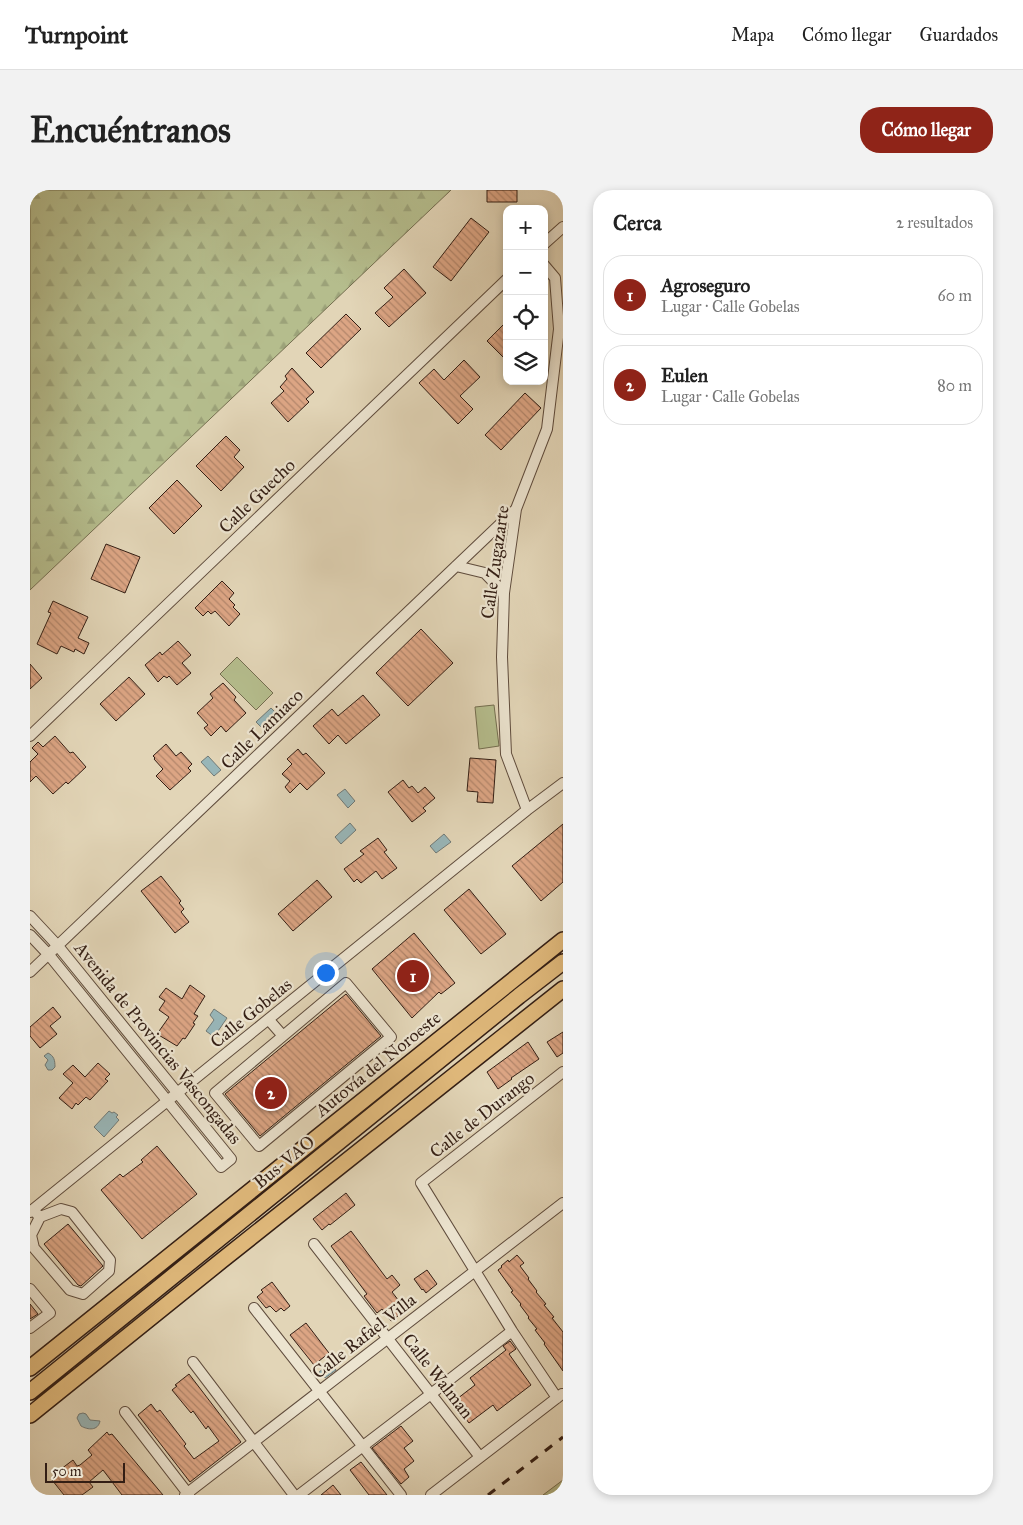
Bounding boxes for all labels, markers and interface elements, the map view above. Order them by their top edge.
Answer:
text: Turnpoint [25,20,128,50]
text: Mapa [731,24,774,46]
text: Cómo llegar [802,24,892,46]
text: Guardados [920,24,998,46]
button: Cómo llegar [860,107,993,153]
text: Encuéntranos [30,109,231,152]
map controls [503,205,548,385]
button: + [503,205,548,250]
text: Cerca [613,210,662,236]
text: 2 resultados [896,213,973,232]
button: − [503,250,548,295]
text: Agroseguro [661,274,750,297]
text: 1 [627,286,633,305]
text: 60 m [938,286,972,305]
button: locate [503,295,548,340]
text: Lugar · Calle Gobelas [661,297,800,316]
button: layers [503,340,548,385]
text: Eulen [661,364,708,387]
text: 2 [626,376,634,395]
text: 80 m [937,376,972,395]
text: Lugar · Calle Gobelas [661,387,800,406]
street label: Calle Guecho [214,454,300,538]
street label: Calle Zugazarte [476,504,515,620]
street label: Calle Lamiaco [216,684,308,774]
street label: Avenida de Provincias Vascongadas [68,937,246,1149]
pin: 1 [397,957,429,995]
your location [313,960,339,986]
street label: Calle Gobelas [206,973,296,1053]
street label: Autovía del Noroeste [310,1007,445,1122]
street label: Calle de Durango [425,1067,539,1163]
pin: 2 [255,1074,287,1112]
street label: Bus-VAO [249,1131,319,1193]
street label: Calle Rafael Villa [308,1288,421,1383]
street label: Calle Walman [398,1329,478,1423]
scale bar [45,1460,125,1483]
text: 50 m [52,1463,81,1480]

